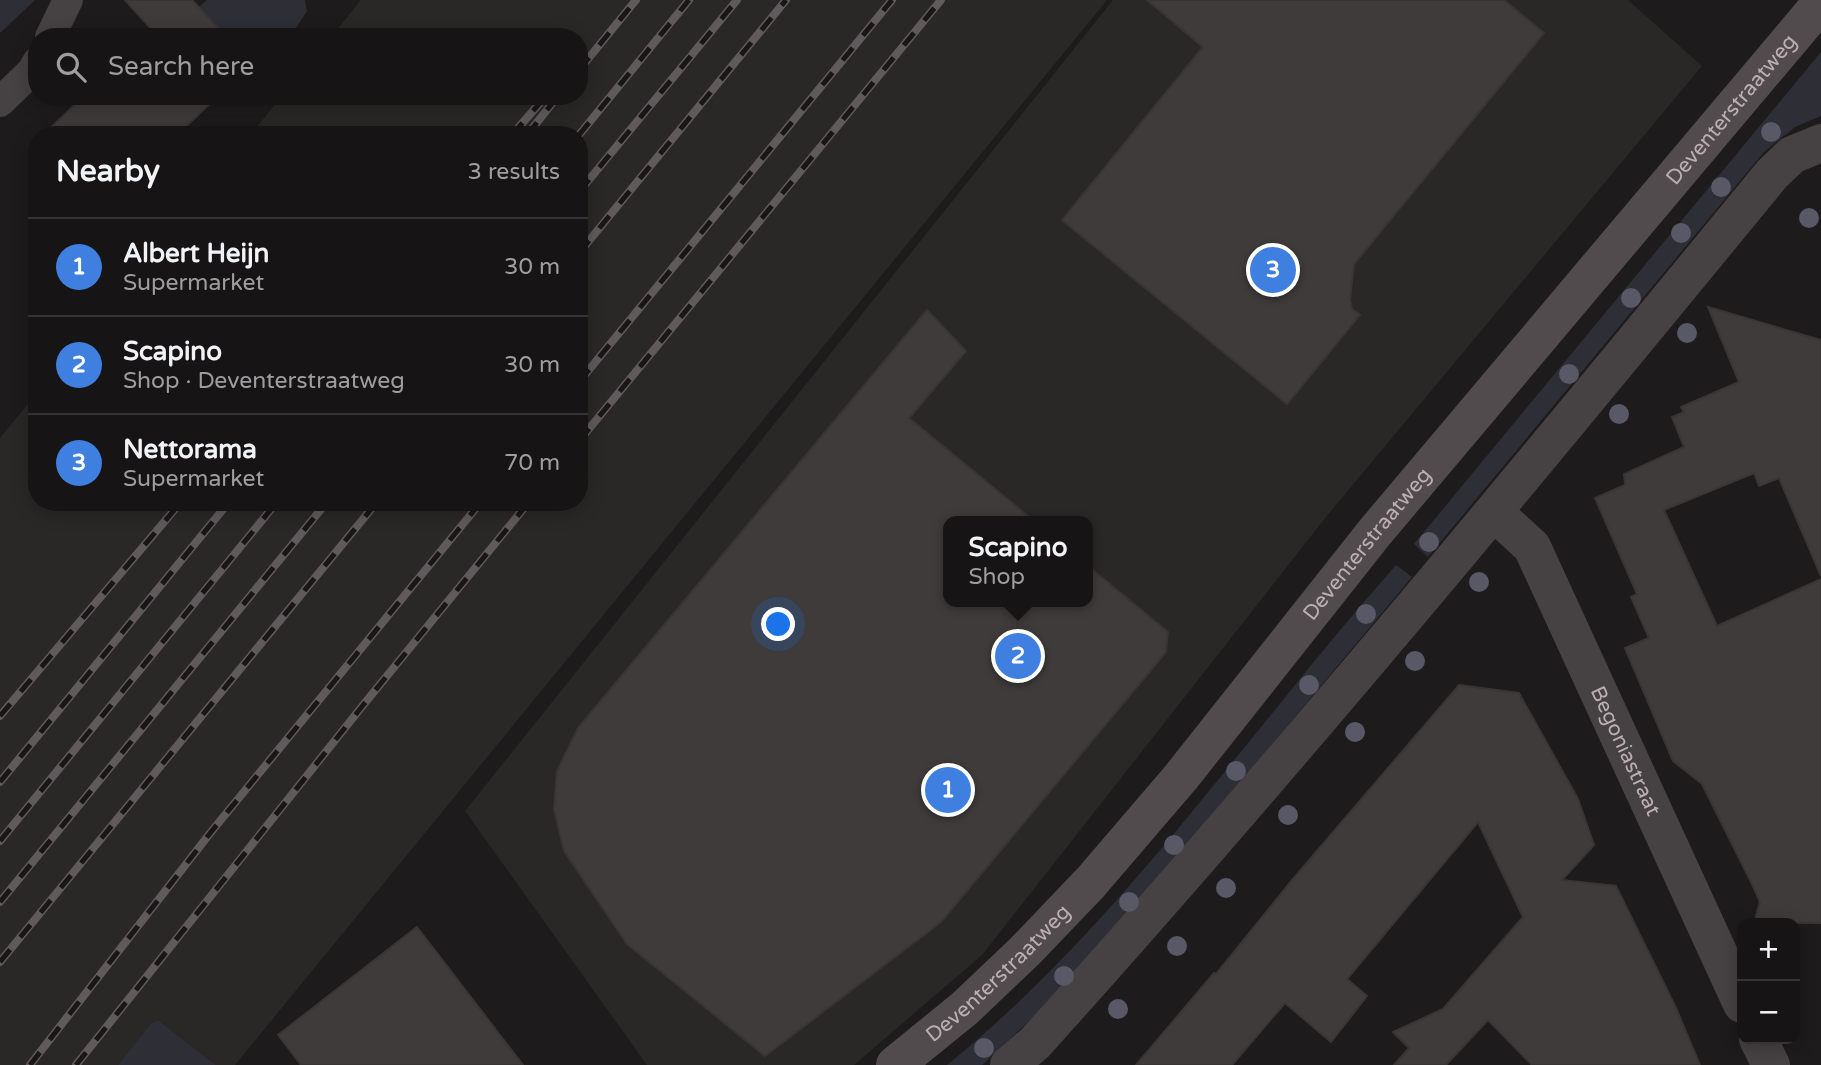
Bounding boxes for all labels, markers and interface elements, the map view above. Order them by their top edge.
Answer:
search box [28,28,588,105]
street label: Deventerstraatweg [1661,29,1802,190]
icon: search [52,48,90,86]
text: Search here [108,51,254,82]
text: Nearby [56,153,160,190]
text: 3 results [467,158,560,186]
text: Albert Heijn [123,238,269,269]
pin: 3 [1250,244,1296,296]
text: 1 [72,253,86,281]
text: 30 m [504,253,560,281]
text: Supermarket [123,269,264,297]
text: Scapino [123,336,222,367]
text: 2 [72,351,86,379]
text: 30 m [504,351,560,379]
text: Shop · Deventerstraatweg [123,367,405,395]
text: Nettorama [123,434,257,465]
text: 3 [72,449,86,477]
text: 70 m [504,449,560,477]
street label: Deventerstraatweg [1298,462,1436,625]
text: Supermarket [123,465,264,493]
popup [943,516,1093,607]
text: Scapino [968,532,1068,563]
text: Shop [968,563,1025,591]
your location [761,607,795,641]
pin: 2 [995,630,1041,682]
street label: Begoniastraat [1585,682,1666,820]
pin: 1 [925,764,971,816]
street label: Deventerstraatweg [921,899,1075,1047]
map controls [1737,918,1800,1044]
button: + [1737,918,1800,981]
button: − [1737,981,1800,1044]

